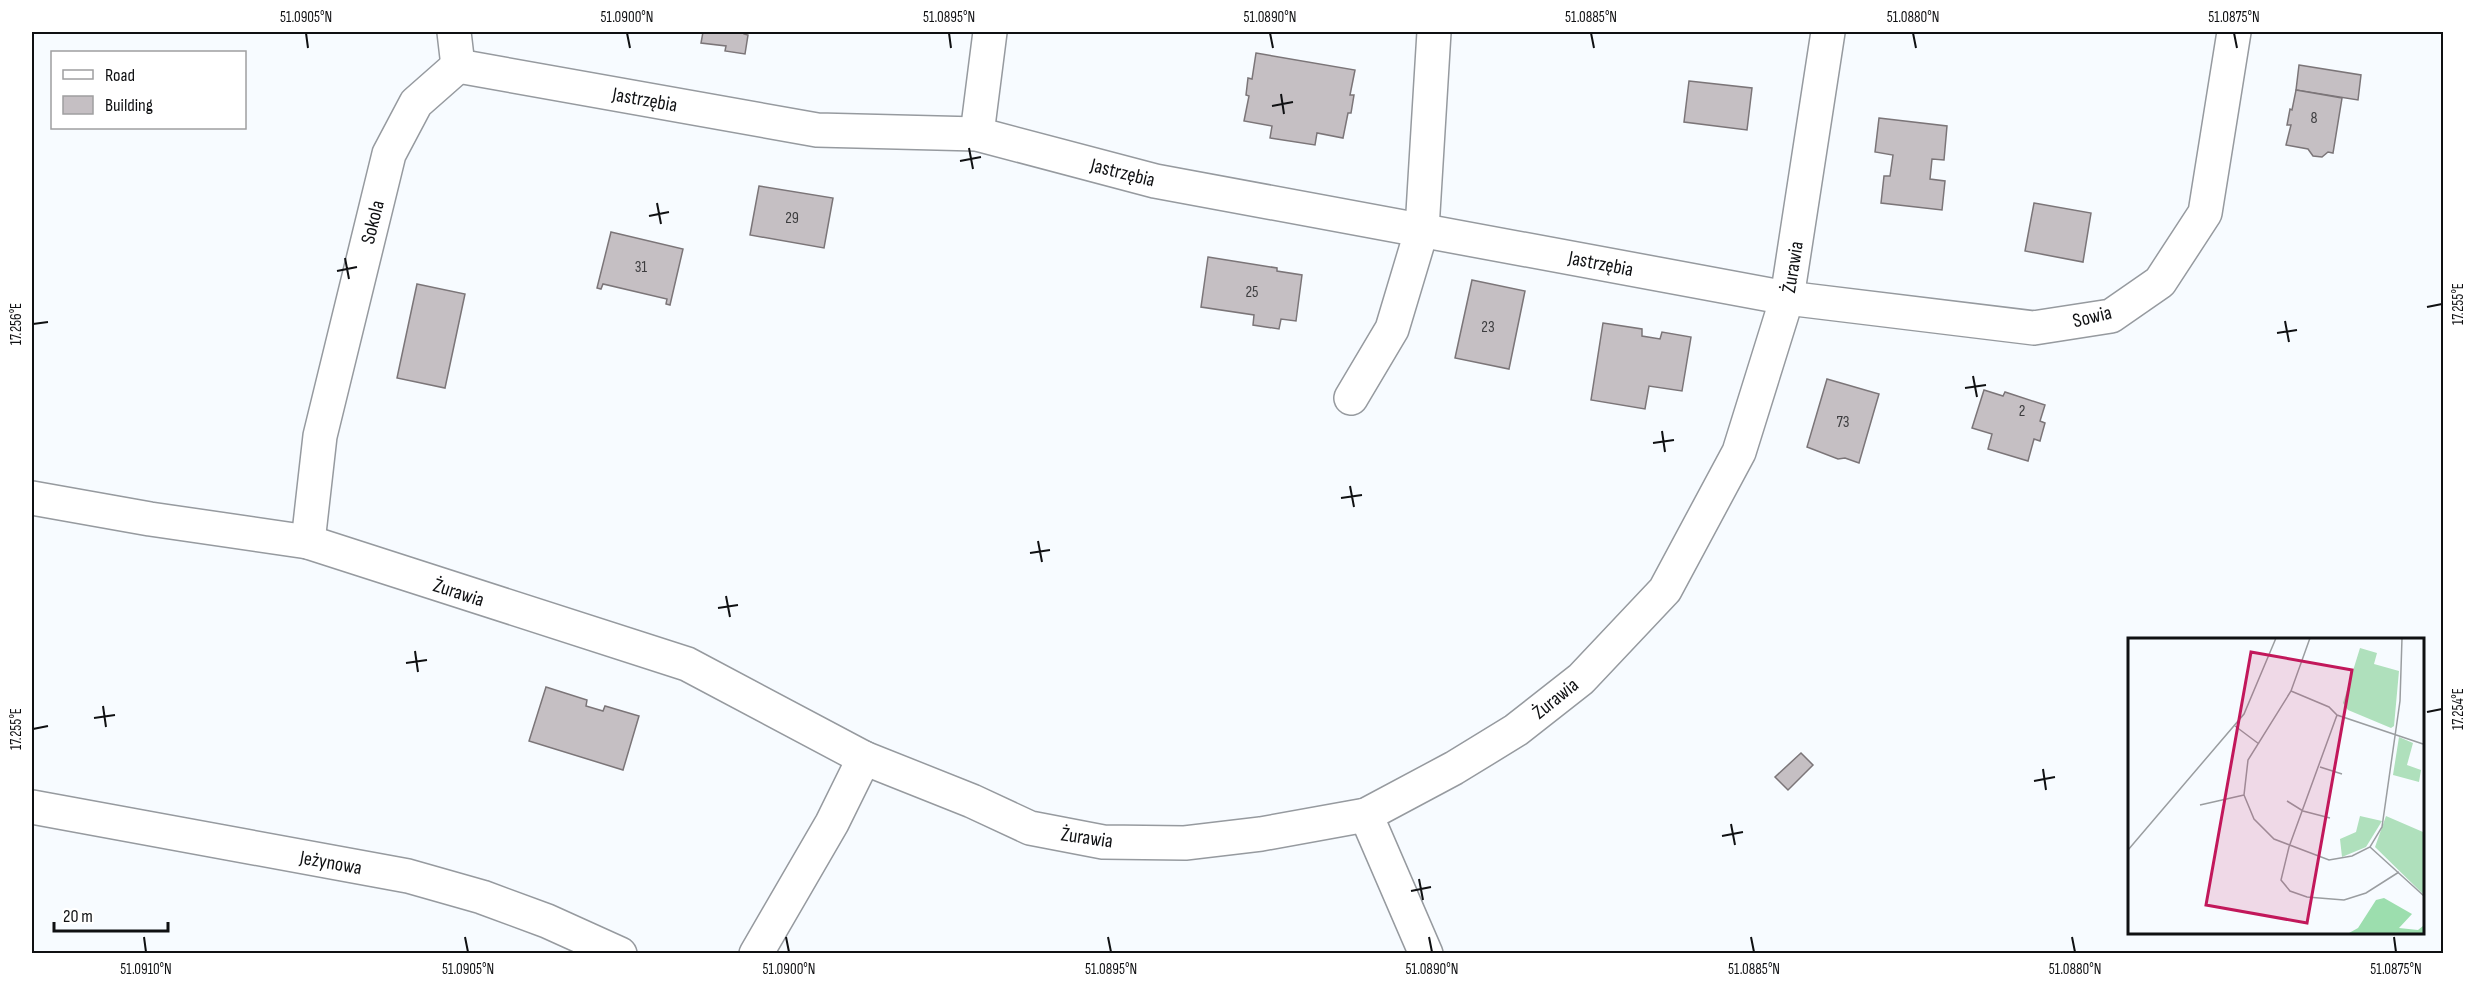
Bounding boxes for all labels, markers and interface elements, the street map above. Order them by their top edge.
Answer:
text: 51.0905°N [280,8,332,27]
text: 51.0900°N [601,8,653,27]
text: 51.0895°N [923,8,975,27]
text: 51.0890°N [1244,8,1296,27]
text: 51.0885°N [1565,8,1617,27]
text: 51.0880°N [1887,8,1939,27]
text: 51.0875°N [2208,8,2260,27]
legend [51,51,246,129]
text: Road [105,65,135,86]
street label: Jastrzębia [610,82,679,117]
text: Building [105,95,153,116]
house number: 8 [2310,109,2318,128]
street label: Jastrzębia [1087,153,1157,193]
street label: Sokola [356,198,390,246]
house number: 29 [785,209,799,228]
street label: Żurawia [1777,240,1809,295]
street label: Jastrzębia [1565,246,1635,282]
house number: 31 [635,258,648,277]
house number: 25 [1245,283,1259,302]
text: 17.255°E [2449,283,2468,325]
street label: Sowia [2070,301,2114,333]
text: 17.256°E [7,303,26,345]
house number: 23 [1481,318,1495,337]
house number: 2 [2019,402,2025,421]
house number: 73 [1836,413,1850,432]
street label: Żurawia [430,573,487,612]
inset map [2128,638,2424,934]
street label: Żurawia [1528,673,1583,724]
text: 17.254°E [2449,688,2468,730]
text: 17.255°E [7,708,26,750]
street label: Żurawia [1059,822,1114,853]
street label: Jeżynowa [297,846,364,880]
scale bar [54,895,168,933]
text: 20 m [63,906,93,927]
text: 51.0910°N [120,960,172,979]
text: 51.0905°N [442,960,494,979]
text: 51.0900°N [763,960,815,979]
text: 51.0895°N [1085,960,1137,979]
text: 51.0890°N [1406,960,1458,979]
text: 51.0885°N [1728,960,1780,979]
text: 51.0880°N [2049,960,2101,979]
text: 51.0875°N [2370,960,2422,979]

